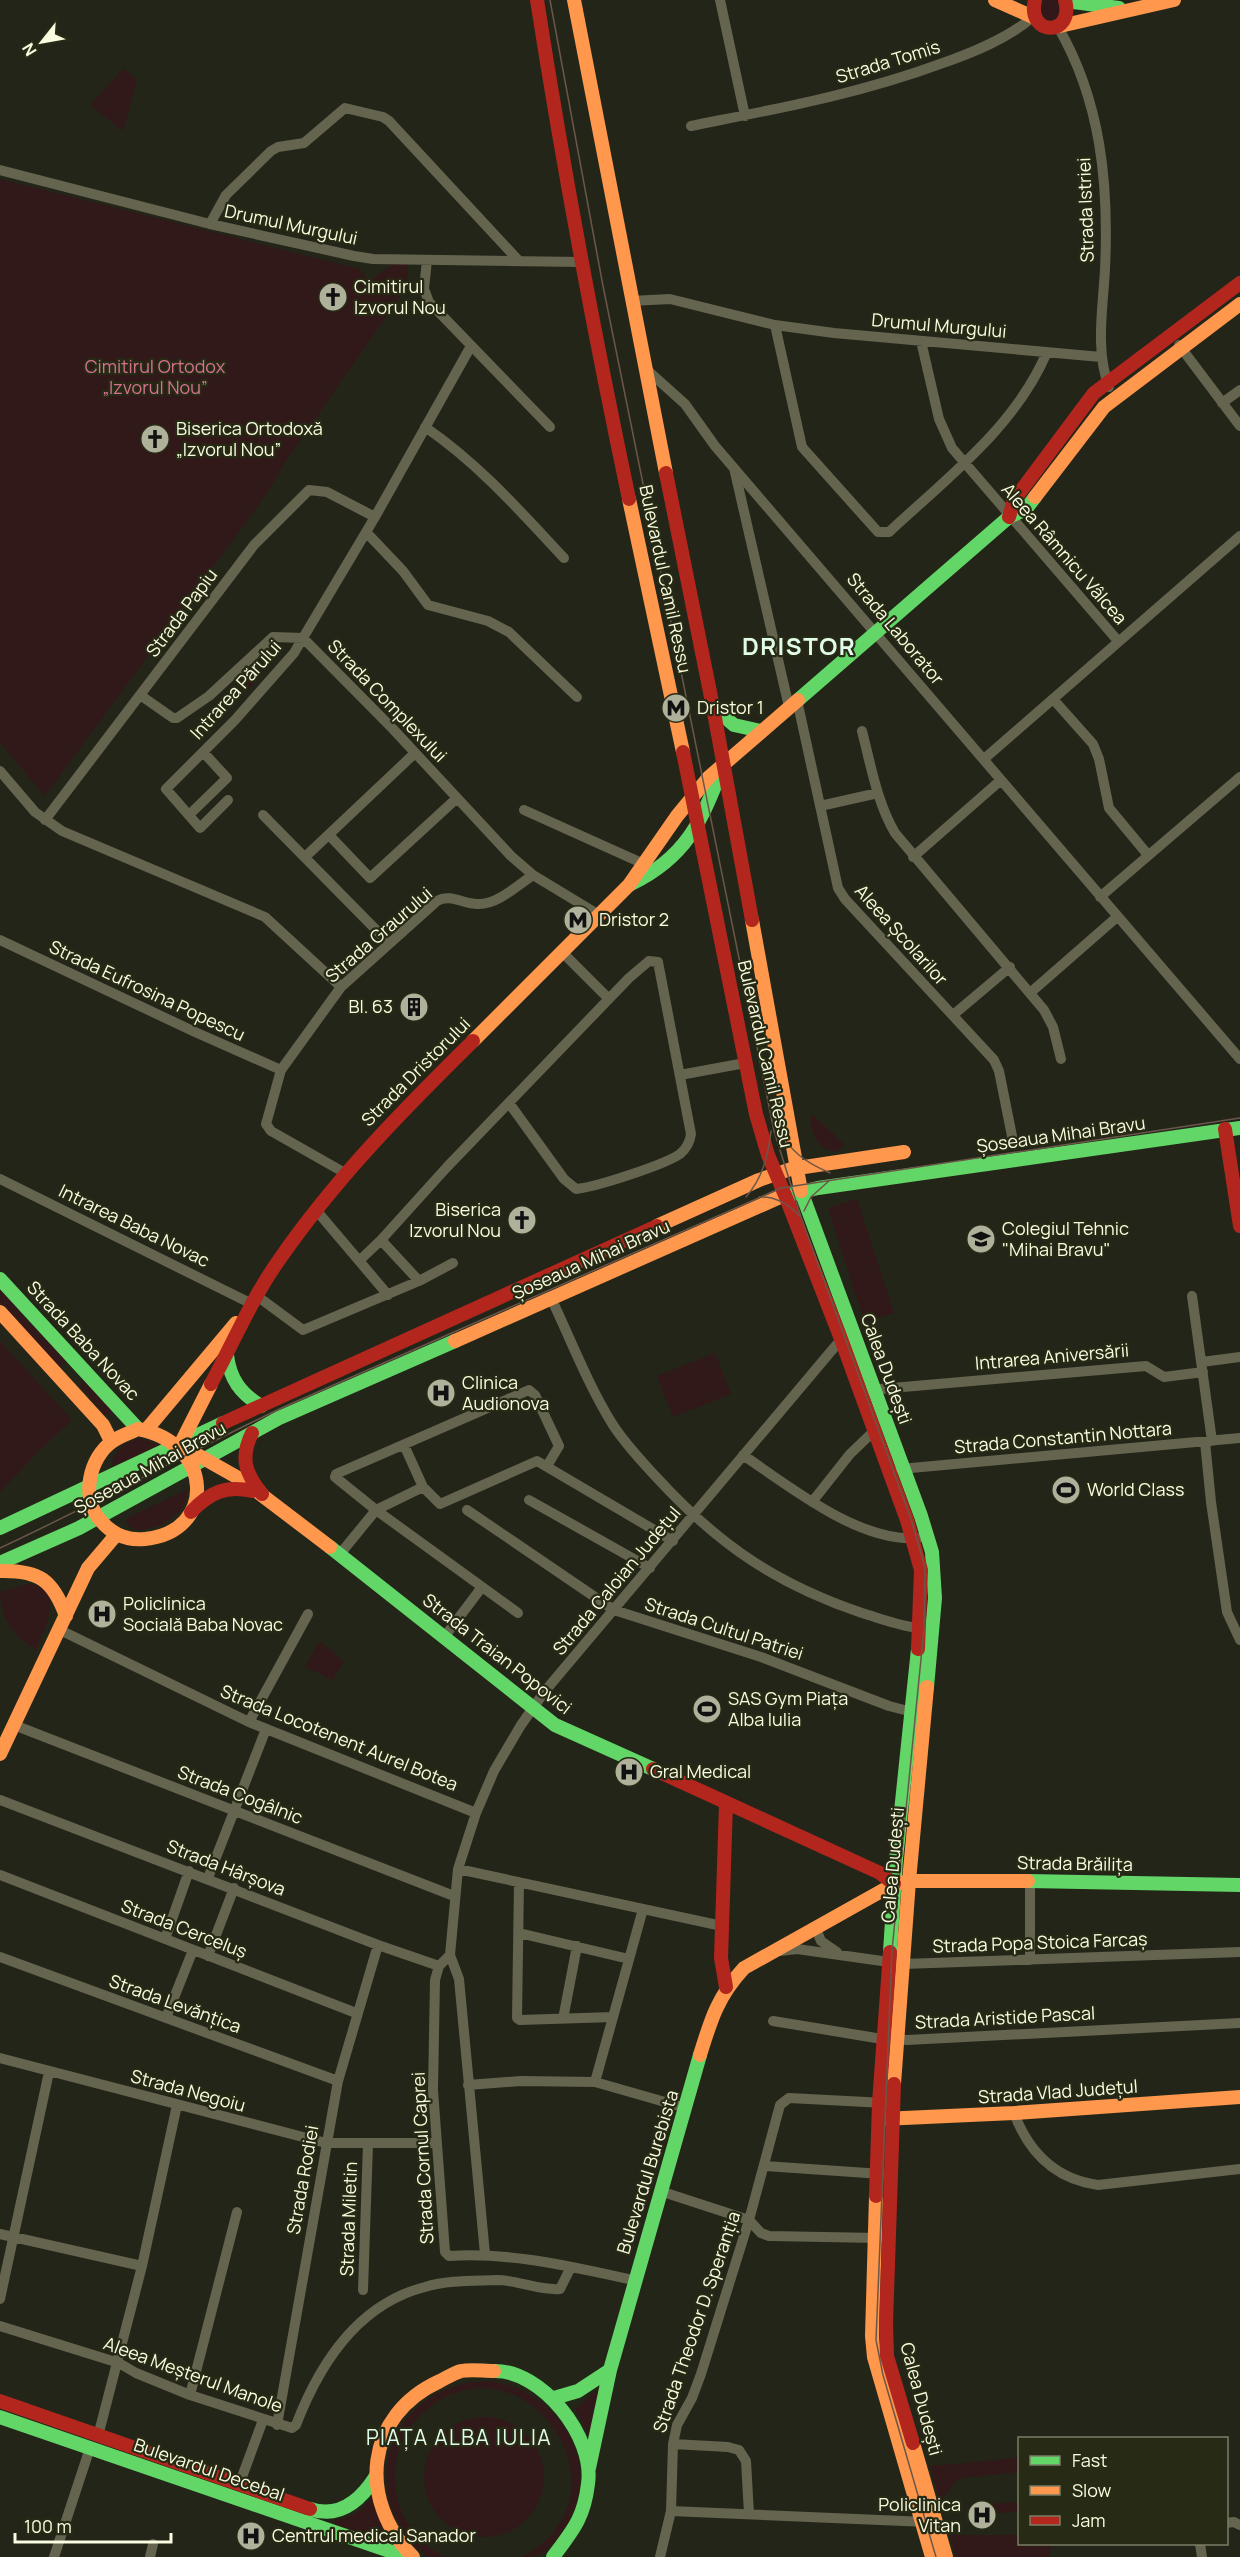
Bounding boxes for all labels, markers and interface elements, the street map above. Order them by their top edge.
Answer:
north arrow [12,12,72,72]
street label: Strada Tomis [833,34,943,88]
text: N [17,39,42,60]
street label: Strada Istriei [1071,157,1099,263]
street label: Drumul Murgului [222,198,360,250]
place label: Cimitirul Izvorul Nou [354,274,446,319]
church icon: Cimitirul Izvorul Nou [317,281,349,313]
street label: Drumul Murgului [871,307,1008,343]
park label: Cimitirul Ortodox „Izvorul Nou” [85,354,226,399]
place label: Biserica Ortodoxă „Izvorul Nou” [176,416,323,461]
church icon: Biserica Ortodoxă „Izvorul Nou” [139,423,171,455]
street label: Aleea Râmnicu Vâlcea [997,478,1133,629]
street label: Bulevardul Camil Ressu [634,483,698,675]
street label: Strada Papiu [140,563,222,661]
street label: Strada Laborator [842,567,950,690]
district label: DRISTOR [742,629,856,662]
street label: Strada Complexului [323,634,453,767]
street label: Intrarea Părului [184,635,286,744]
metro station icon: Dristor 1 [660,692,692,724]
place label: Dristor 1 [697,695,764,719]
street label: Aleea Școlarilor [850,879,954,990]
street label: Strada Graurului [320,881,437,987]
metro station icon: Dristor 2 [562,904,594,936]
place label: Dristor 2 [599,907,669,931]
street label: Strada Eufrosina Popescu [46,934,249,1046]
street label: Bulevardul Camil Ressu [733,958,799,1150]
building icon: Bl. 63 [398,991,430,1023]
place label: Bl. 63 [348,994,393,1018]
street label: Strada Dristorului [356,1012,475,1131]
street label: Șoseaua Mihai Bravu [975,1110,1147,1158]
street label: Intrarea Baba Novac [55,1178,214,1272]
place label: Biserica Izvorul Nou [409,1197,501,1242]
church icon: Biserica Izvorul Nou [506,1204,538,1236]
street label: Șoseaua Mihai Bravu [508,1214,673,1305]
place label: Colegiul Tehnic "Mihai Bravu" [1002,1216,1129,1261]
school or university icon: Colegiul Tehnic "Mihai Bravu" [965,1223,997,1255]
street label: Strada Baba Novac [22,1275,145,1405]
street label: Calea Dudești [856,1310,918,1427]
street label: Intrarea Aniversării [974,1337,1130,1375]
place label: Clinica Audionova [462,1370,549,1415]
hospital icon: Clinica Audionova [425,1377,457,1409]
street label: Șoseaua Mihai Bravu [69,1415,230,1519]
street label: Strada Constantin Nottara [953,1416,1173,1458]
sports icon: World Class [1050,1474,1082,1506]
place label: World Class [1087,1477,1184,1501]
street label: Strada Caloian Județul [547,1501,686,1660]
street label: Strada Traian Popovici [418,1587,577,1719]
place label: Policlinica Socială Baba Novac [123,1591,283,1636]
street label: Strada Cultul Patriei [642,1591,807,1665]
hospital icon: Policlinica Socială Baba Novac [86,1598,118,1630]
street label: Strada Locotenent Aurel Botea [217,1678,462,1796]
place label: SAS Gym Piața Alba Iulia [728,1686,848,1731]
sports icon: SAS Gym Piața Alba Iulia [691,1693,723,1725]
hospital icon: Gral Medical [613,1756,645,1788]
street label: Strada Cogâlnic [174,1759,306,1829]
place label: Gral Medical [650,1759,751,1783]
street label: Calea Dudești [875,1806,909,1924]
street label: Strada Hârșova [163,1833,289,1901]
street label: Strada Brăilița [1017,1850,1133,1876]
street label: Strada Cerceluș [118,1893,251,1963]
street label: Strada Popa Stoica Farcaș [932,1926,1148,1958]
street label: Strada Levănțica [106,1968,245,2038]
street label: Strada Aristide Pascal [914,2000,1096,2034]
street label: Strada Negoiu [128,2063,248,2117]
street label: Strada Cornul Caprei [406,2071,438,2245]
street label: Strada Vlad Județul [977,2073,1139,2109]
street label: Bulevardul Burebista [611,2087,683,2257]
street label: Strada Rodiei [281,2123,323,2236]
street label: Strada Miletin [334,2161,362,2277]
street label: Strada Theodor D. Speranția [647,2208,745,2436]
street label: Aleea Meșterul Manole [101,2331,286,2418]
street label: Calea Dudești [895,2340,949,2458]
district label: PIAȚA ALBA IULIA [366,2423,552,2451]
street label: Bulevardul Decebal [131,2432,288,2506]
legend [1018,2437,1228,2545]
text: Fast [1072,2448,1107,2472]
text: Slow [1072,2478,1112,2502]
place label: Policlinica Vitan [878,2492,961,2537]
hospital icon: Policlinica Vitan [966,2499,998,2531]
scale bar [15,2506,171,2544]
text: Jam [1072,2508,1106,2532]
text: 100 m [24,2514,72,2538]
hospital icon: Centrul medical Sanador [235,2520,267,2552]
place label: Centrul medical Sanador [272,2523,476,2547]

